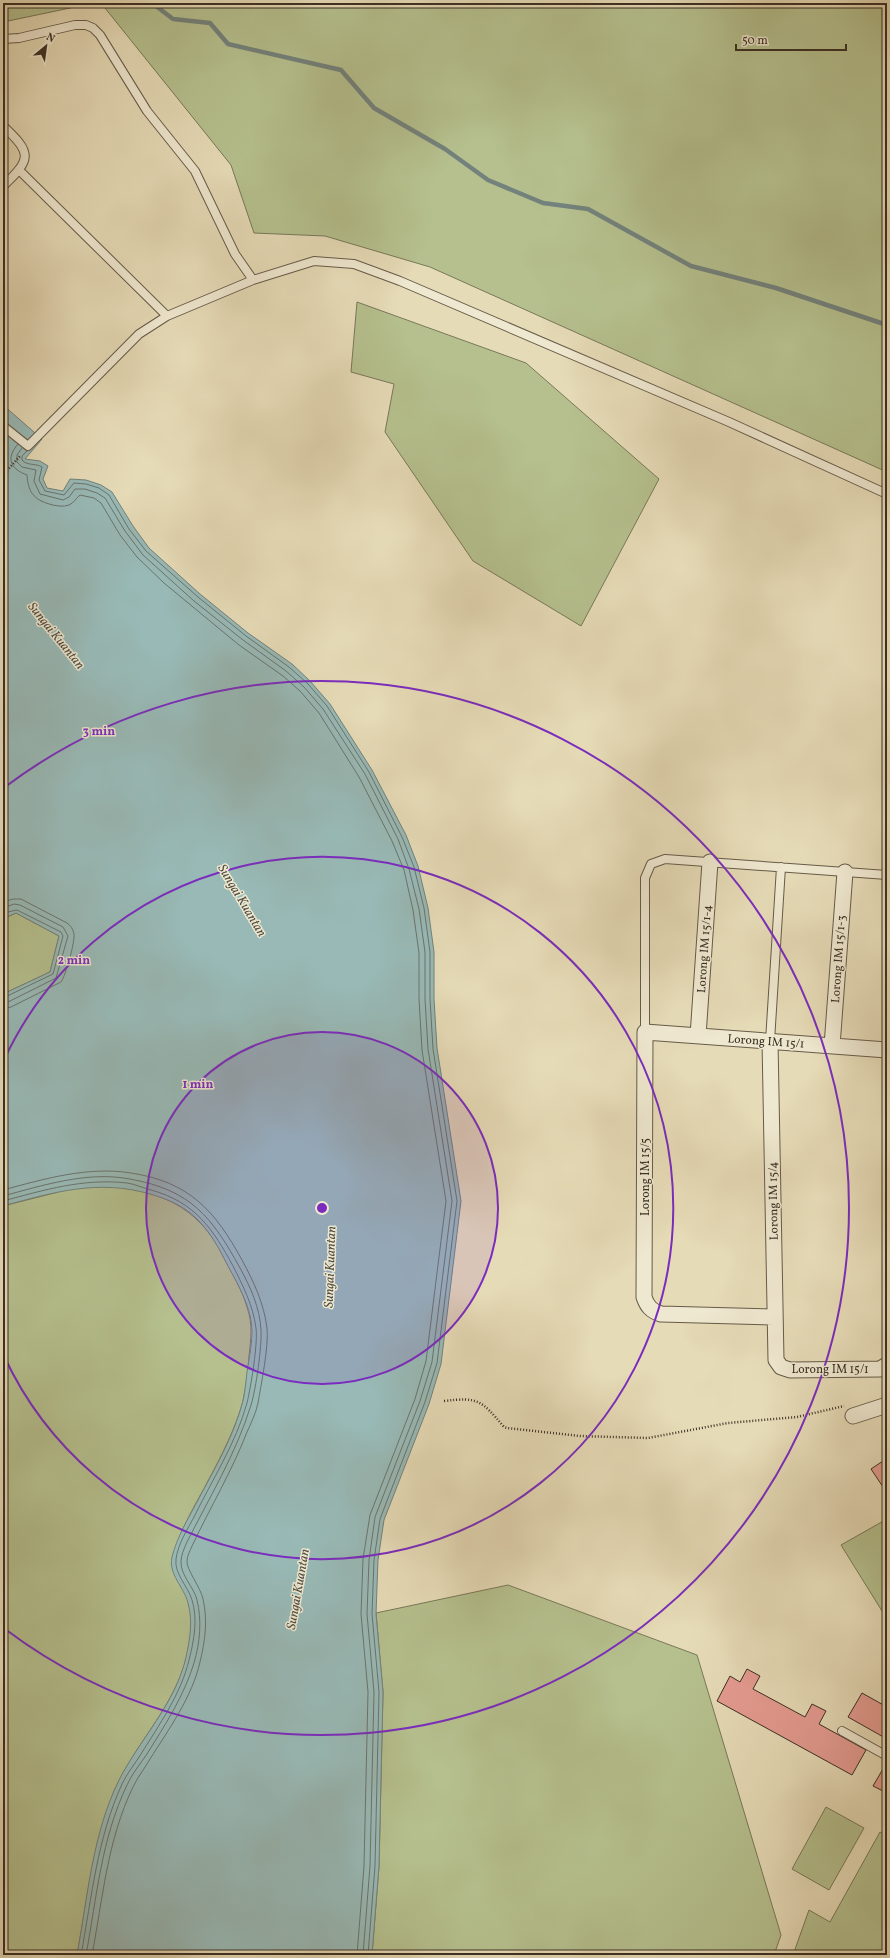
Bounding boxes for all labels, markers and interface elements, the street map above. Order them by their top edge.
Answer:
north arrow [26,26,66,66]
scale bar [736,26,846,52]
text: N [43,30,57,47]
text: 50 m [742,33,768,49]
water label: Sungai Kuantan [23,599,88,674]
text: 3 min [83,724,115,740]
water label: Sungai Kuantan [213,861,270,941]
street label: Lorong IM 15/1-4 [694,904,716,994]
street label: Lorong IM 15/1-3 [828,915,850,1004]
text: 2 min [58,953,90,969]
street label: Lorong IM 15/1 [727,1031,805,1053]
text: 1 min [183,1077,214,1093]
street label: Lorong IM 15/5 [638,1138,654,1216]
street label: Lorong IM 15/4 [765,1162,783,1240]
centre of rings [315,1201,329,1215]
water label: Sungai Kuantan [321,1226,341,1308]
street label: Lorong IM 15/1 [791,1362,869,1378]
water label: Sungai Kuantan [283,1547,315,1631]

